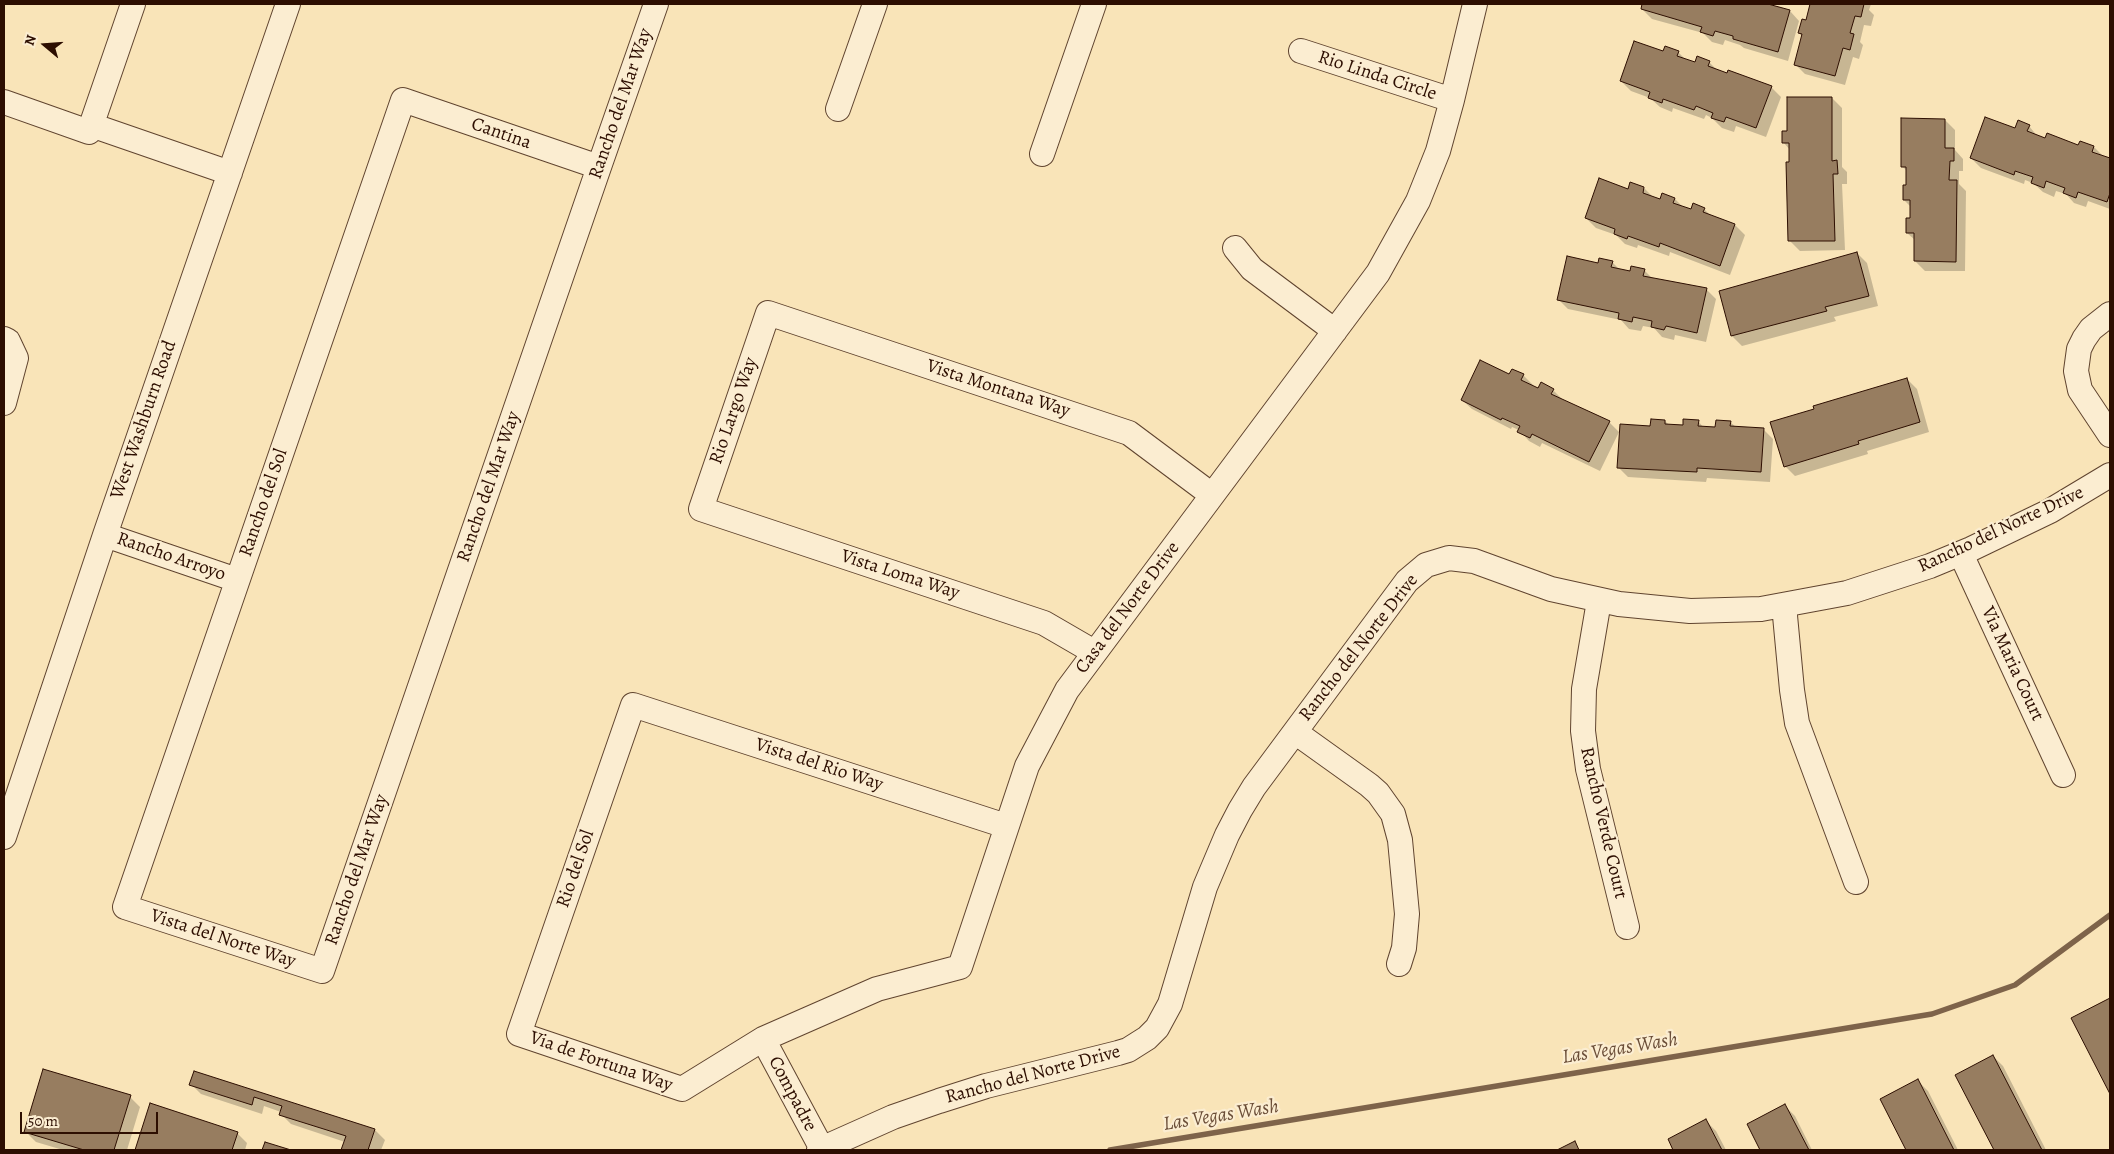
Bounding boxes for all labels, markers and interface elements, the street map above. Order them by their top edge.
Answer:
north arrow [20,20,70,70]
street label: Rancho del Mar Way [585,26,657,182]
text: N [20,32,41,48]
street label: Rio Linda Circle [1315,46,1439,106]
street label: Cantina [468,113,534,155]
street label: West Washburn Road [106,338,182,502]
street label: Rio Largo Way [705,354,763,468]
street label: Vista Montana Way [923,355,1073,423]
street label: Rancho del Mar Way [453,409,525,565]
street label: Rancho del Sol [235,446,293,560]
street label: Rancho del Norte Drive [1914,482,2088,578]
street label: Rancho Arroyo [113,528,229,586]
street label: Casa del Norte Drive [1071,538,1185,678]
street label: Vista Loma Way [838,545,962,605]
street label: Rancho del Norte Drive [1295,570,1423,726]
street label: Via Maria Court [1976,603,2048,725]
street label: Vista del Rio Way [752,734,886,796]
street label: Rancho Verde Court [1574,745,1632,901]
street label: Rancho del Mar Way [321,792,393,948]
street label: Rio del Sol [552,827,600,911]
street label: Vista del Norte Way [147,905,299,973]
street label: Via de Fortuna Way [527,1027,675,1097]
water label: Las Vegas Wash [1561,1028,1679,1070]
street label: Rancho del Norte Drive [943,1041,1123,1109]
street label: Compadre [763,1053,821,1135]
water label: Las Vegas Wash [1162,1095,1280,1137]
scale bar [22,1102,160,1134]
text: 50 m [28,1111,58,1131]

